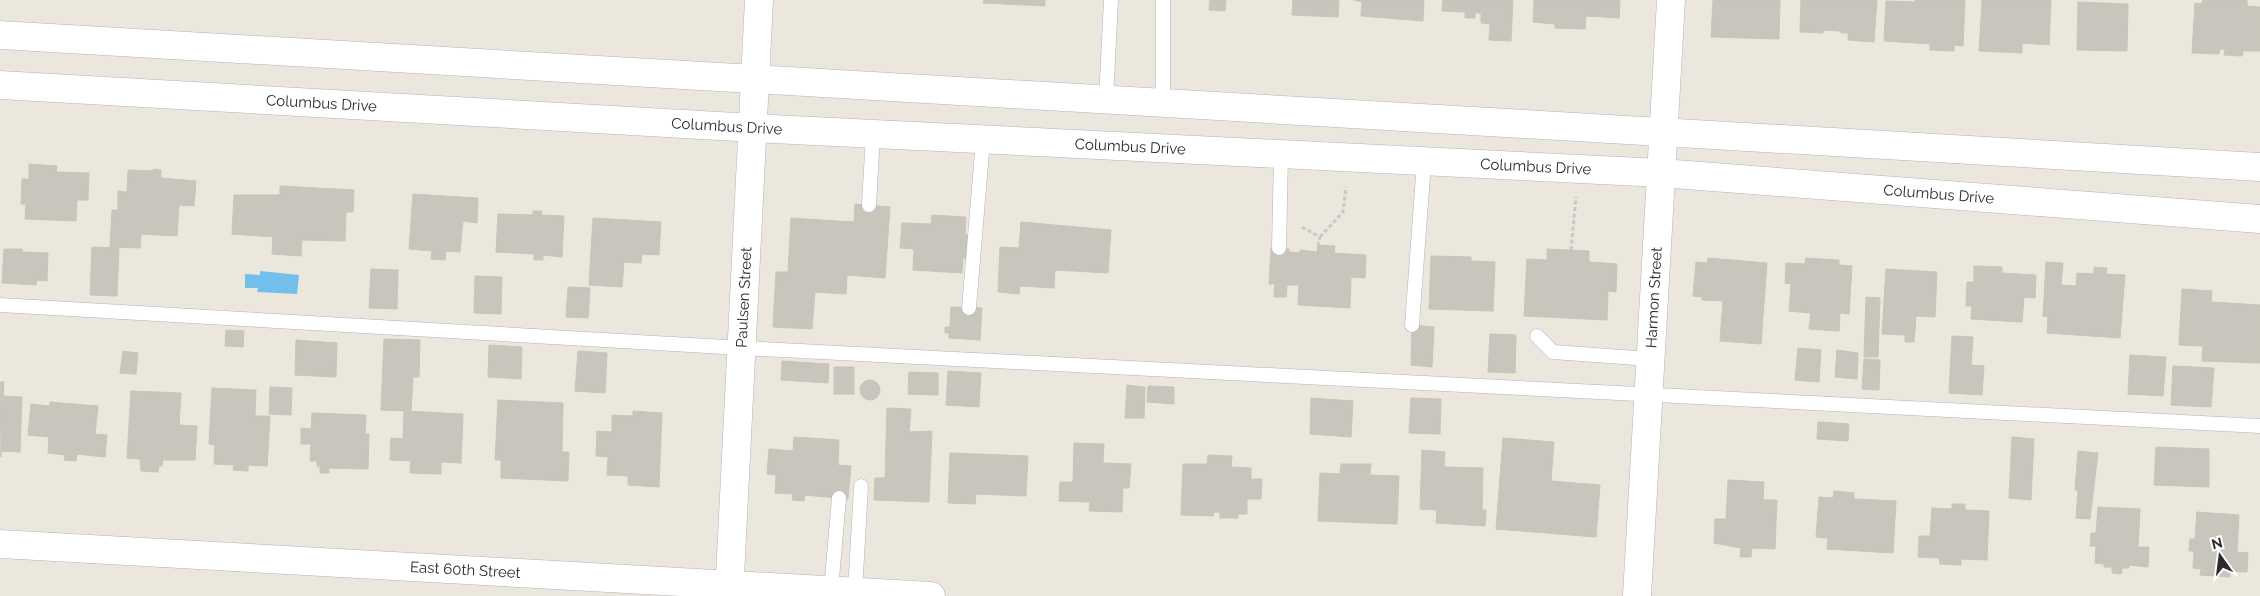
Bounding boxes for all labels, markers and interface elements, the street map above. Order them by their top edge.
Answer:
street label: Columbus Drive [265,91,378,115]
street label: Columbus Drive [671,114,783,138]
street label: Columbus Drive [1074,135,1186,158]
street label: Columbus Drive [1480,155,1592,179]
street label: Columbus Drive [1883,181,1995,208]
street label: Harmon Street [1642,246,1666,349]
street label: Paulsen Street [733,247,756,348]
north arrow [2195,531,2245,581]
text: N [2210,534,2224,552]
street label: East 60th Street [409,558,521,582]

